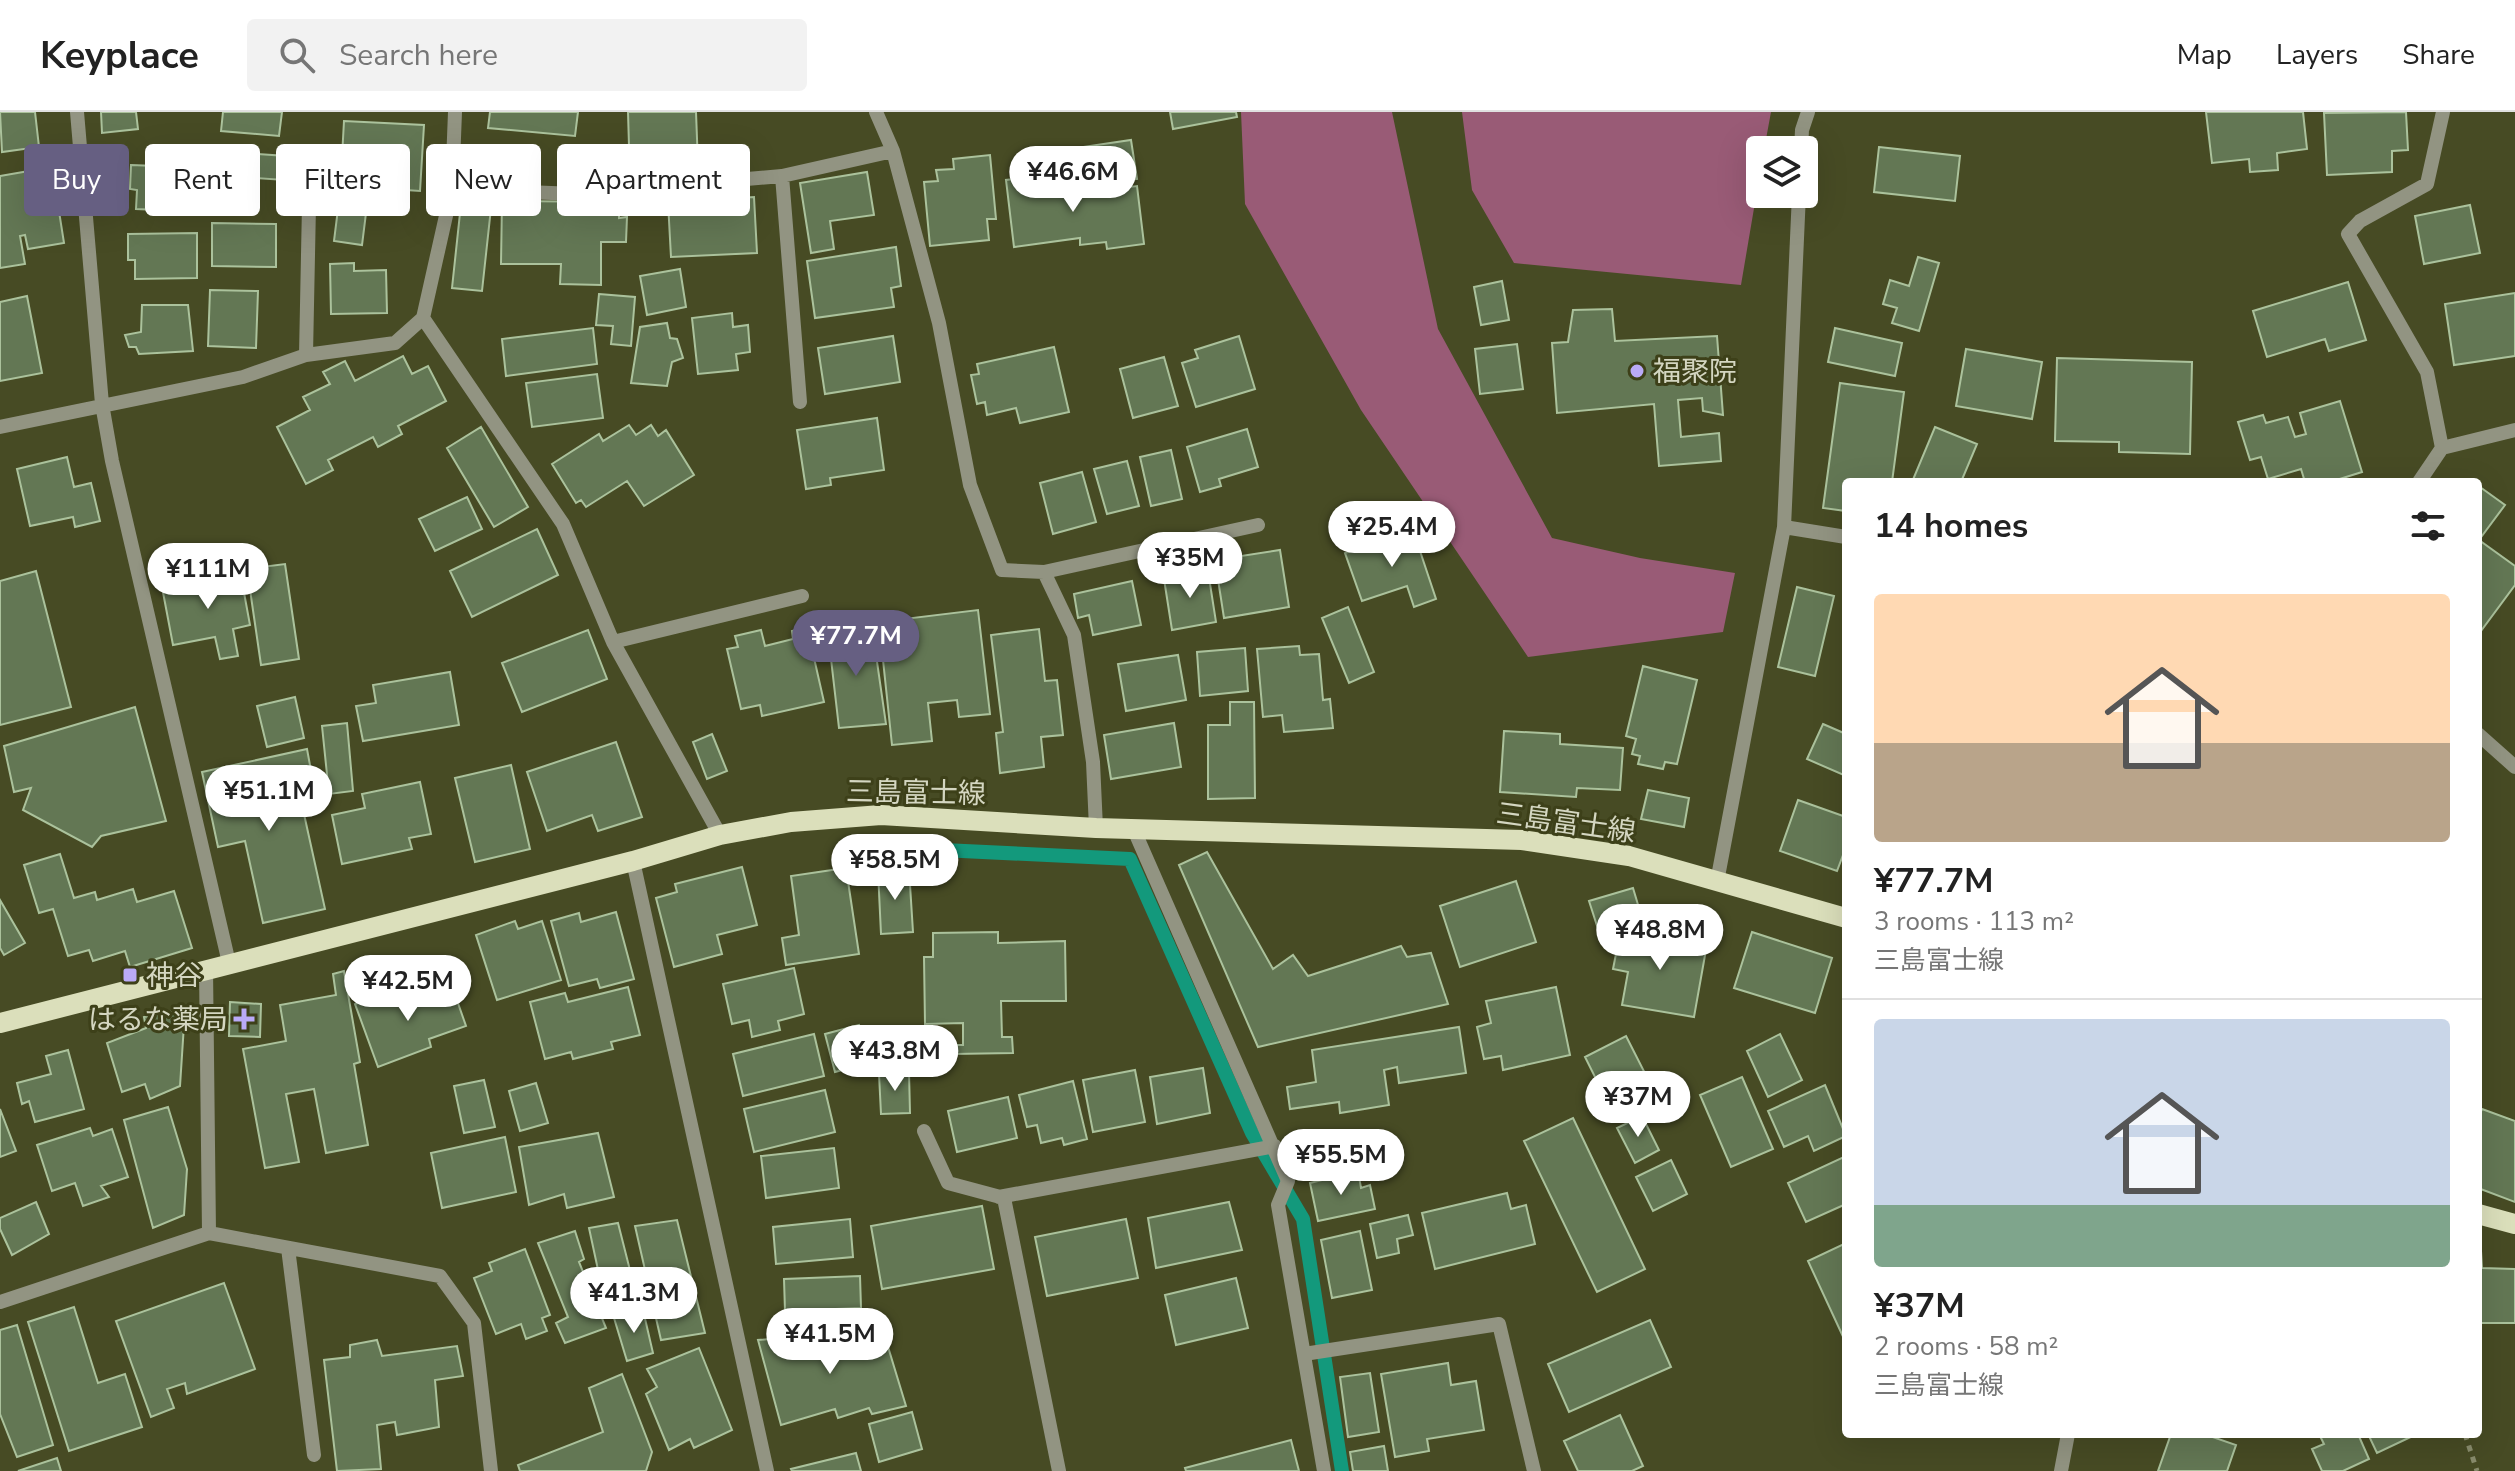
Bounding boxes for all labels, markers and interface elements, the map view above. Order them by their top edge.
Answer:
search box [247,19,807,91]
text: Keyplace [40,30,199,81]
icon: search [275,33,319,77]
text: Search here [339,35,498,76]
text: Map [2177,36,2232,74]
text: Layers [2276,36,2358,74]
text: Share [2402,36,2475,74]
map controls [1746,136,1818,208]
button: layers [1746,136,1818,208]
chip: Buy [24,144,129,216]
chip: Rent [145,144,260,216]
chip: Filters [276,144,410,216]
chip: New [426,144,541,216]
chip: Apartment [557,144,750,216]
pin: ¥46.6M [1008,146,1138,214]
text: ¥46.6M [1027,154,1119,189]
place label: 福聚院 [1653,353,1737,391]
marker: 福聚院 [1628,362,1646,380]
pin: ¥25.4M [1327,501,1457,569]
text: 14 homes [1874,503,2028,549]
icon: filters [2406,504,2450,548]
text: ¥25.4M [1346,509,1438,544]
pin: ¥35M [1143,532,1237,600]
text: ¥35M [1155,540,1225,575]
pin: ¥111M [152,543,264,611]
text: ¥111M [166,551,250,586]
pin: ¥77.7M [791,610,921,678]
text: ¥77.7M [810,618,902,653]
icon: home [2090,646,2234,790]
pin: ¥51.1M [204,765,334,833]
text: ¥51.1M [223,773,315,808]
street label: 三島富士線 [846,773,986,813]
street label: 三島富士線 [1494,794,1638,852]
pin: ¥58.5M [830,834,960,902]
text: ¥58.5M [849,842,941,877]
text: ¥77.7M [1874,858,1994,904]
pin: ¥48.8M [1595,904,1725,972]
text: 3 rooms · 113 m² [1874,904,2074,939]
text: ¥48.8M [1614,912,1706,947]
text: 三島富士線 [1874,943,2004,978]
pin: ¥42.5M [343,955,473,1023]
place label: 神谷 [146,957,202,995]
text: ¥42.5M [362,963,454,998]
marker: 神谷 [121,966,139,984]
place label: はるな薬局 [88,1001,228,1039]
marker: はるな薬局 [235,1010,253,1028]
pin: ¥43.8M [830,1025,960,1093]
text: ¥43.8M [849,1033,941,1068]
pin: ¥37M [1591,1071,1685,1139]
icon: home [2090,1071,2234,1215]
text: ¥37M [1603,1079,1673,1114]
pin: ¥55.5M [1276,1129,1406,1197]
text: ¥55.5M [1295,1137,1387,1172]
pin: ¥41.3M [569,1267,699,1335]
text: ¥41.3M [588,1275,680,1310]
text: ¥37M [1874,1283,1965,1329]
pin: ¥41.5M [765,1308,895,1376]
text: ¥41.5M [784,1316,876,1351]
text: 2 rooms · 58 m² [1874,1329,2058,1364]
text: 三島富士線 [1874,1368,2004,1403]

